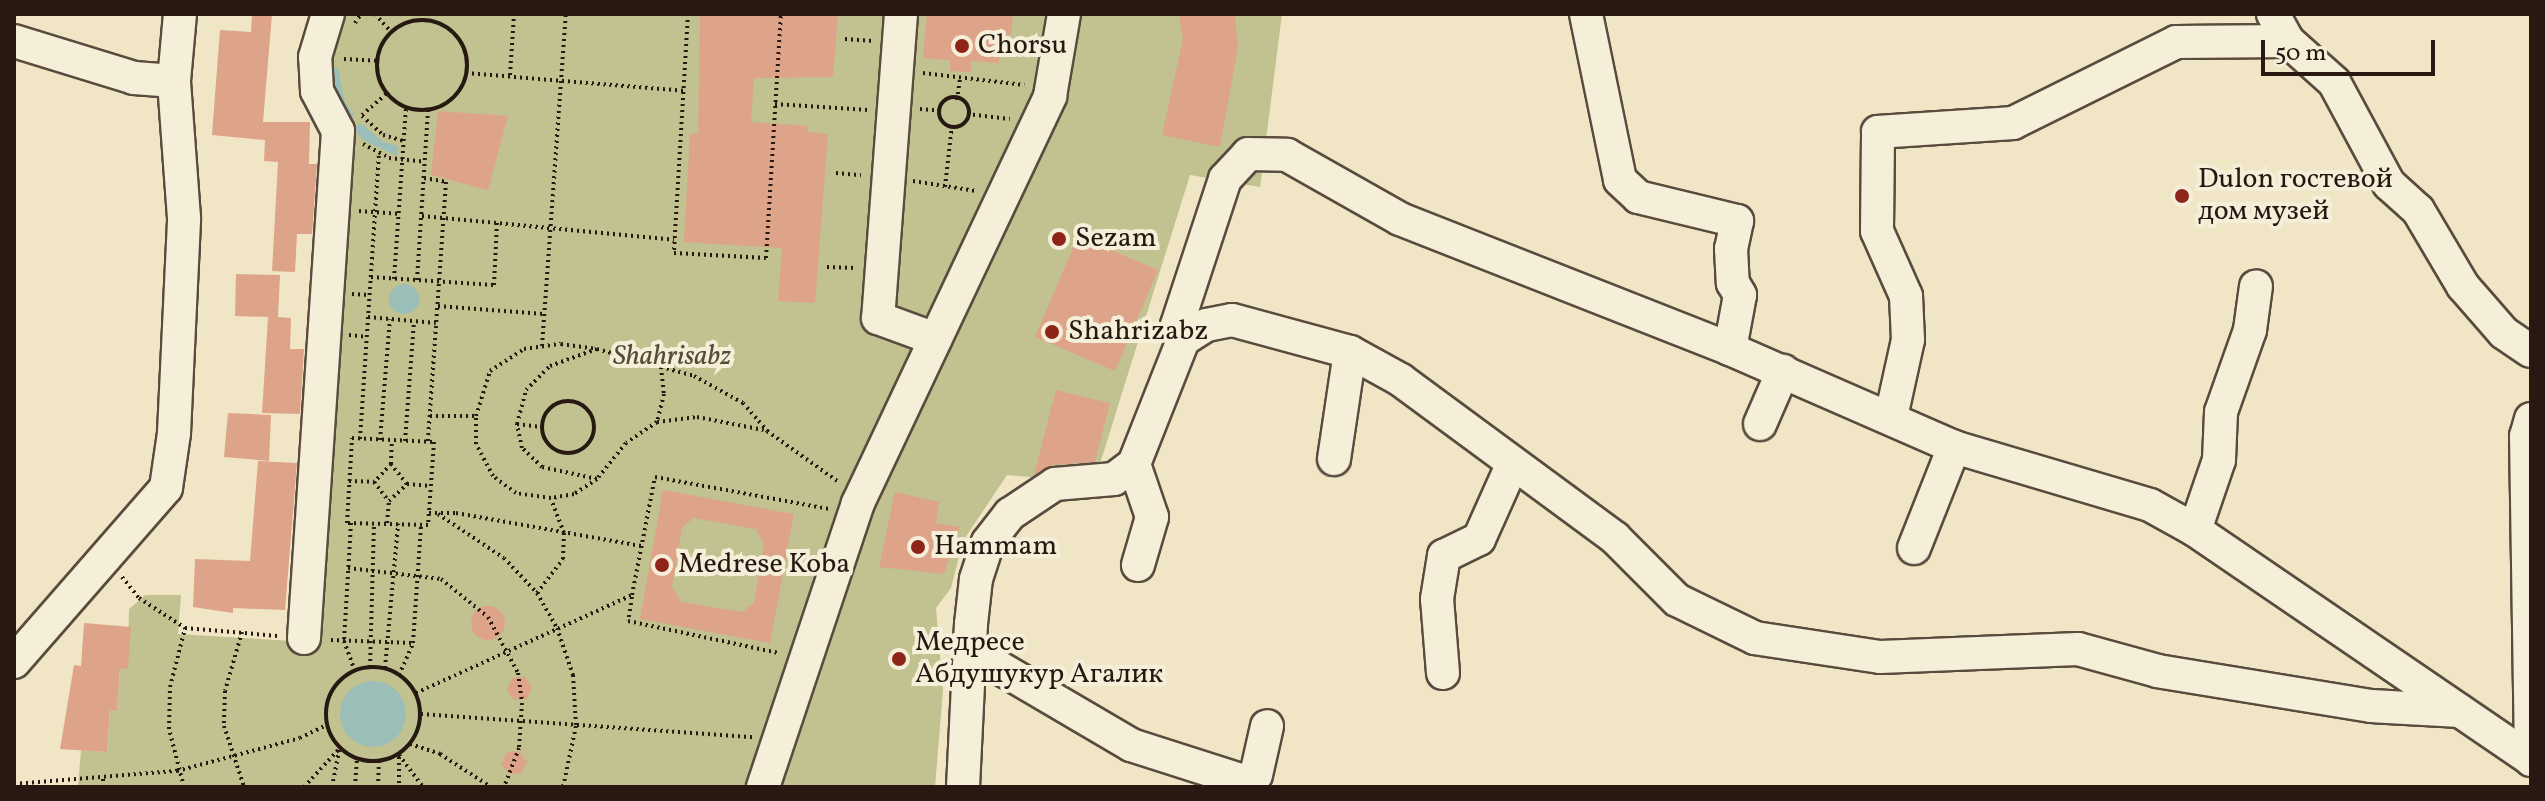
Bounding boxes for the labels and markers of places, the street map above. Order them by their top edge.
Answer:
place label: Chorsu [978,29,1067,63]
marker: Chorsu [953,37,971,55]
place label: Dulon гостевой дом музей [2198,163,2393,229]
marker: Dulon гостевой дом музей [2173,187,2191,205]
place label: Sezam [1075,222,1156,256]
marker: Sezam [1050,230,1068,248]
place label: Shahrizabz [1068,315,1208,349]
marker: Shahrizabz [1043,323,1061,341]
place label: Hammam [934,530,1057,564]
marker: Hammam [909,538,927,556]
place label: Medrese Koba [678,548,850,582]
marker: Medrese Koba [653,556,671,574]
place label: Медресе Абдушукур Агалик [915,626,1163,692]
marker: Медресе Абдушукур Агалик [890,650,908,668]

